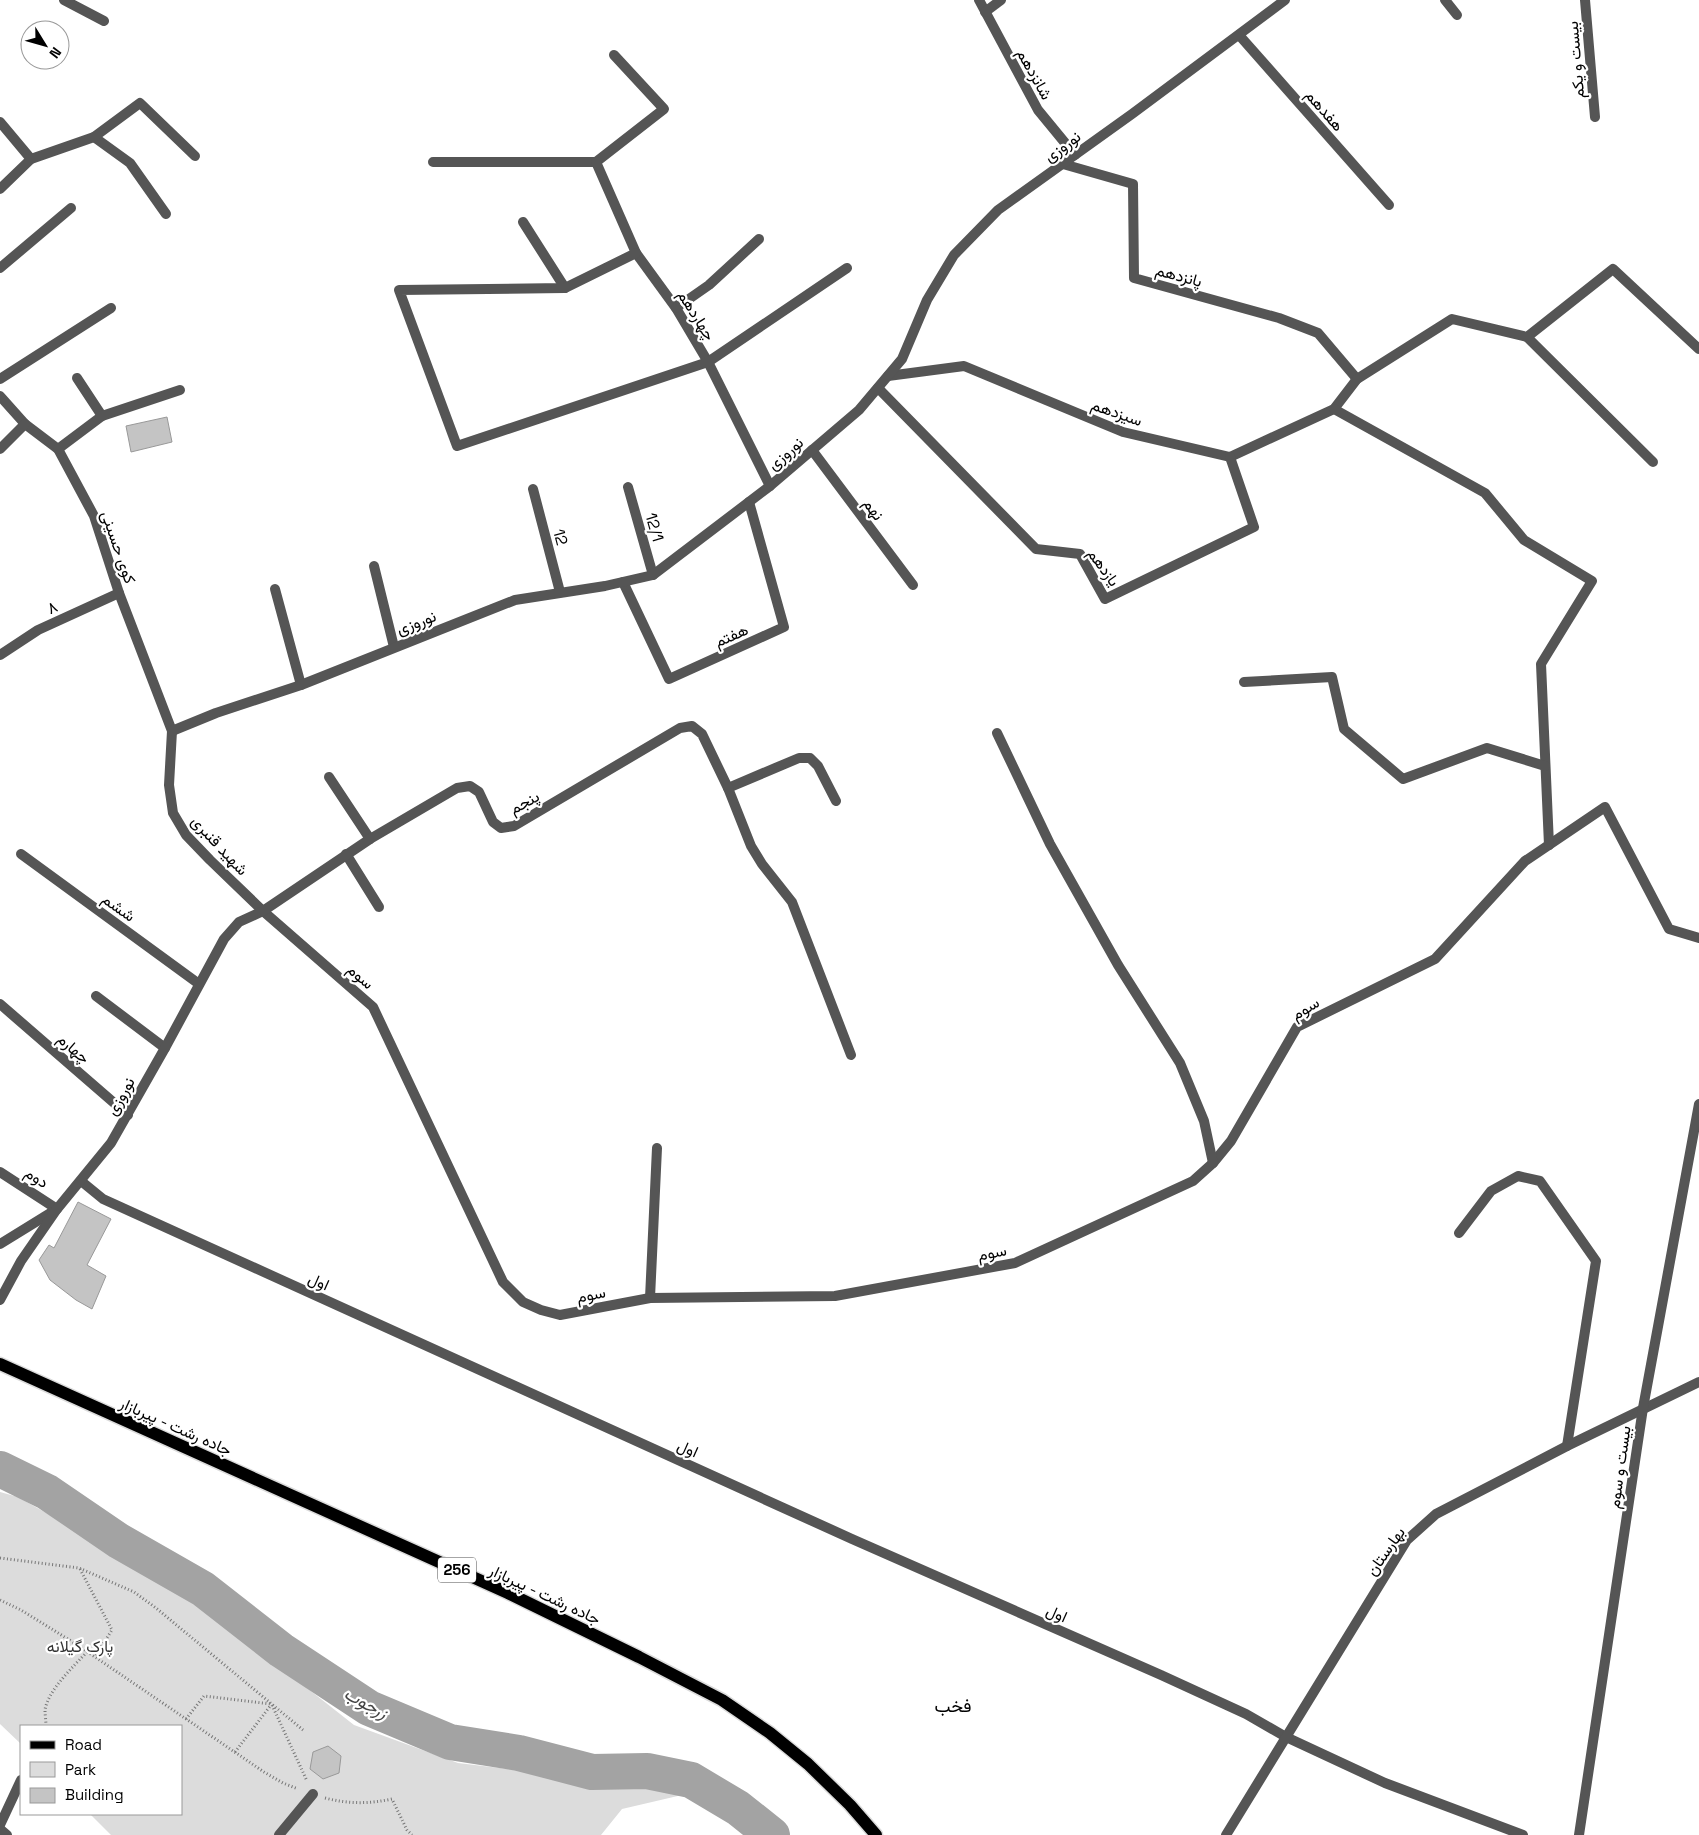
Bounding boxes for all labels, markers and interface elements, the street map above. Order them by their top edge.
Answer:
north arrow [20,20,70,70]
street label: بیست و یکم [1562,20,1589,99]
text: N [45,44,65,62]
street label: شانزدهم [1012,45,1057,103]
street label: هفدهم [1301,85,1349,136]
street label: نوروزی [1040,126,1085,167]
street label: پانزدهم [1153,259,1205,293]
street label: چهاردهم [672,286,720,345]
street label: سیزدهم [1088,394,1145,431]
street label: نوروزی [763,432,808,475]
street label: نهم [858,494,889,525]
street label: کوی حسینی [96,508,141,586]
street label: 12/1 [640,510,669,544]
street label: 12 [548,527,573,548]
street label: یازدهم [1083,544,1125,591]
street label: ۸ [44,596,61,619]
street label: نوروزی [393,605,439,640]
street label: هفتم [711,619,751,652]
street label: پنجم [505,786,544,820]
street label: شهید قنبری [186,811,253,880]
street label: ششم [98,888,140,927]
street label: سوم [343,959,379,994]
street label: سوم [1287,992,1323,1025]
street label: چهارم [52,1028,95,1069]
street label: نوروزی [101,1073,140,1119]
street label: دوم [21,1162,53,1193]
street label: سوم [976,1239,1008,1266]
street label: اول [305,1268,333,1295]
street label: سوم [575,1281,607,1308]
street label: جاده رشت - پیربازار [115,1392,235,1462]
street label: بیست و سوم [1603,1424,1636,1510]
street label: اول [674,1435,702,1462]
street label: بهارستان [1361,1523,1410,1580]
road number: 256 [438,1558,476,1582]
street label: جاده رشت - پیربازار [484,1559,604,1630]
street label: اول [1043,1600,1071,1627]
park label: پارک گیلانه [47,1636,113,1658]
water label: زرجوب [340,1681,393,1724]
district label: فخب [934,1694,972,1717]
legend [20,1725,182,1815]
text: Road [65,1735,102,1754]
text: Park [65,1760,96,1779]
text: Building [65,1785,124,1804]

